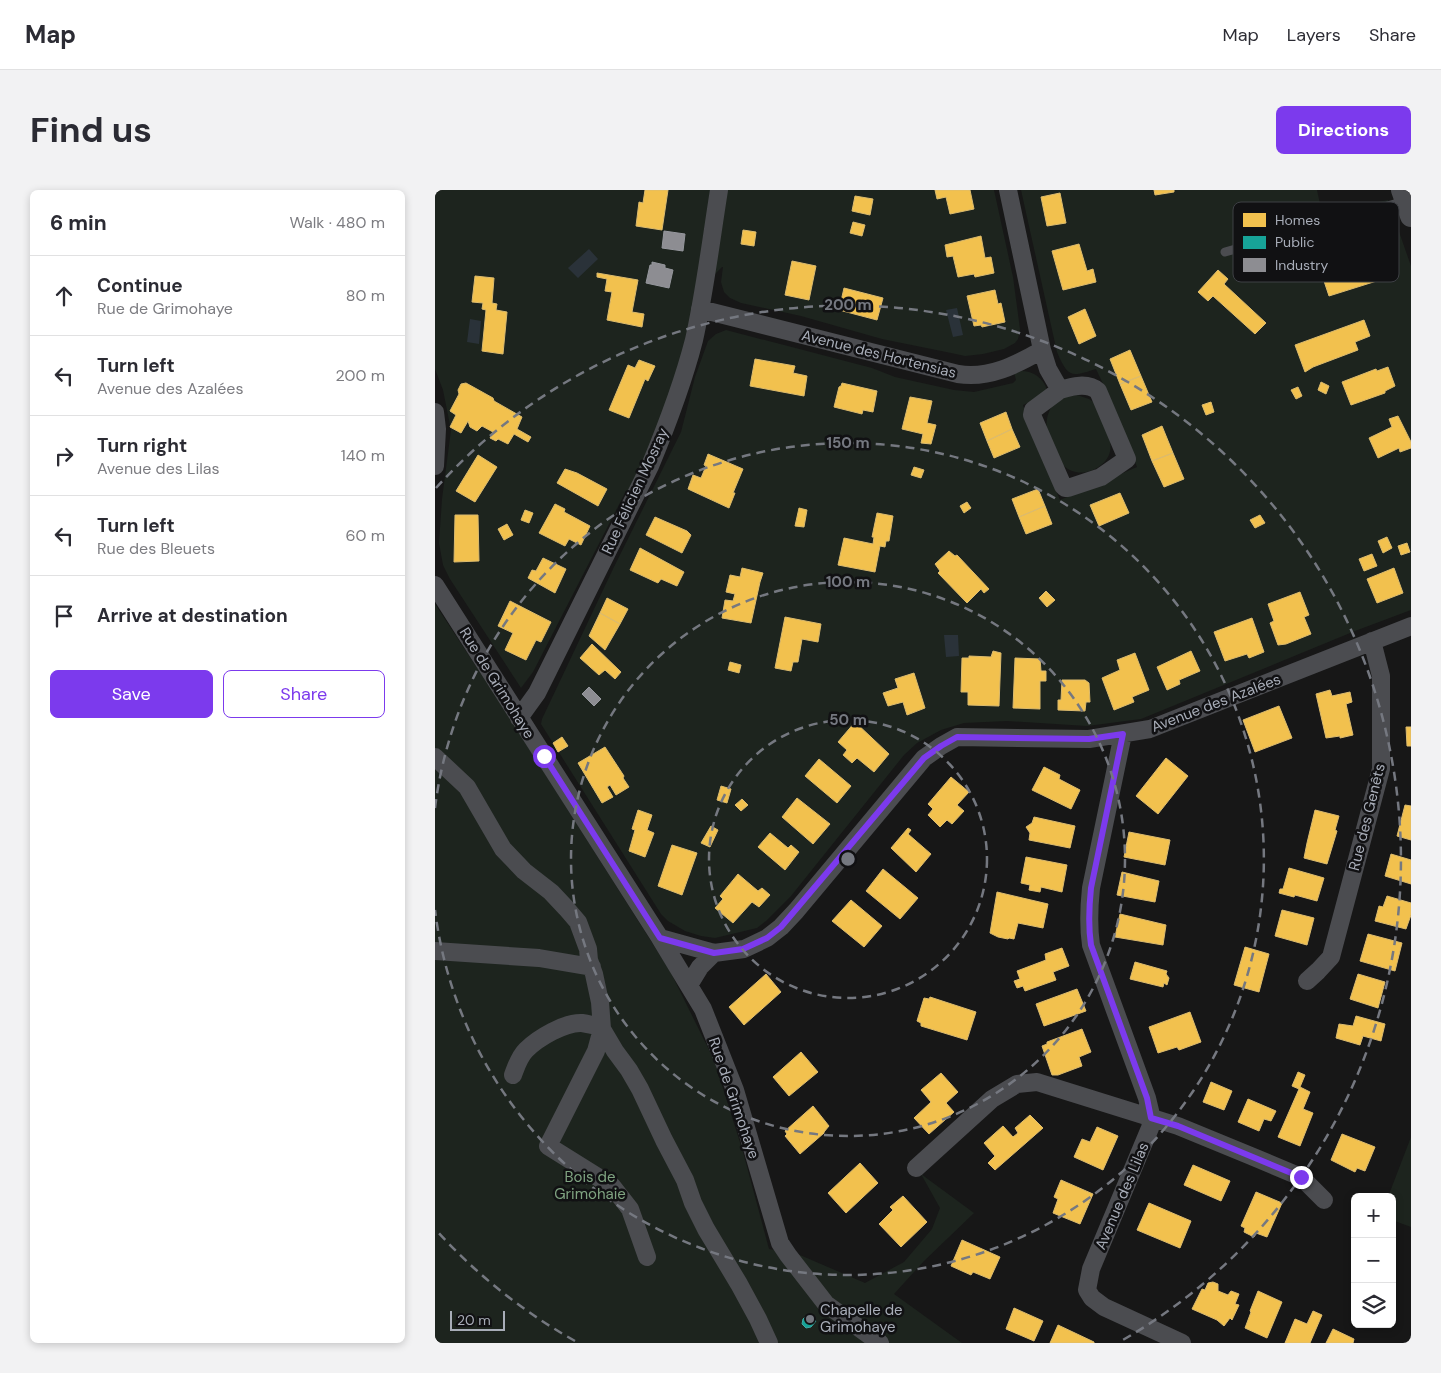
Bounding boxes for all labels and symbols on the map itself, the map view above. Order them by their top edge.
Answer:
legend [1233,202,1399,282]
text: Homes [1275,211,1320,229]
text: Public [1275,233,1314,251]
text: Industry [1275,256,1328,274]
text: 200 m [824,295,872,315]
street label: Avenue des Hortensias [800,325,958,383]
street label: Rue Félicien Mosray [597,424,673,557]
text: 150 m [827,433,870,453]
text: 100 m [826,572,870,592]
street label: Rue de Grimohaye [455,624,539,742]
street label: Avenue des Azalées [1148,669,1284,737]
text: 50 m [829,710,867,730]
route start [533,745,556,768]
street label: Rue des Genêts [1344,761,1390,873]
centre of rings [839,850,857,868]
street label: Rue de Grimohaye [704,1034,764,1162]
street label: Avenue des Lilas [1090,1139,1154,1253]
route end [1290,1166,1313,1189]
park label: Bois de Grimohaie [554,1167,626,1204]
place label: Chapelle de Grimohaye [820,1300,903,1337]
scale bar [450,1308,505,1331]
marker: Chapelle de Grimohaye [804,1313,816,1325]

